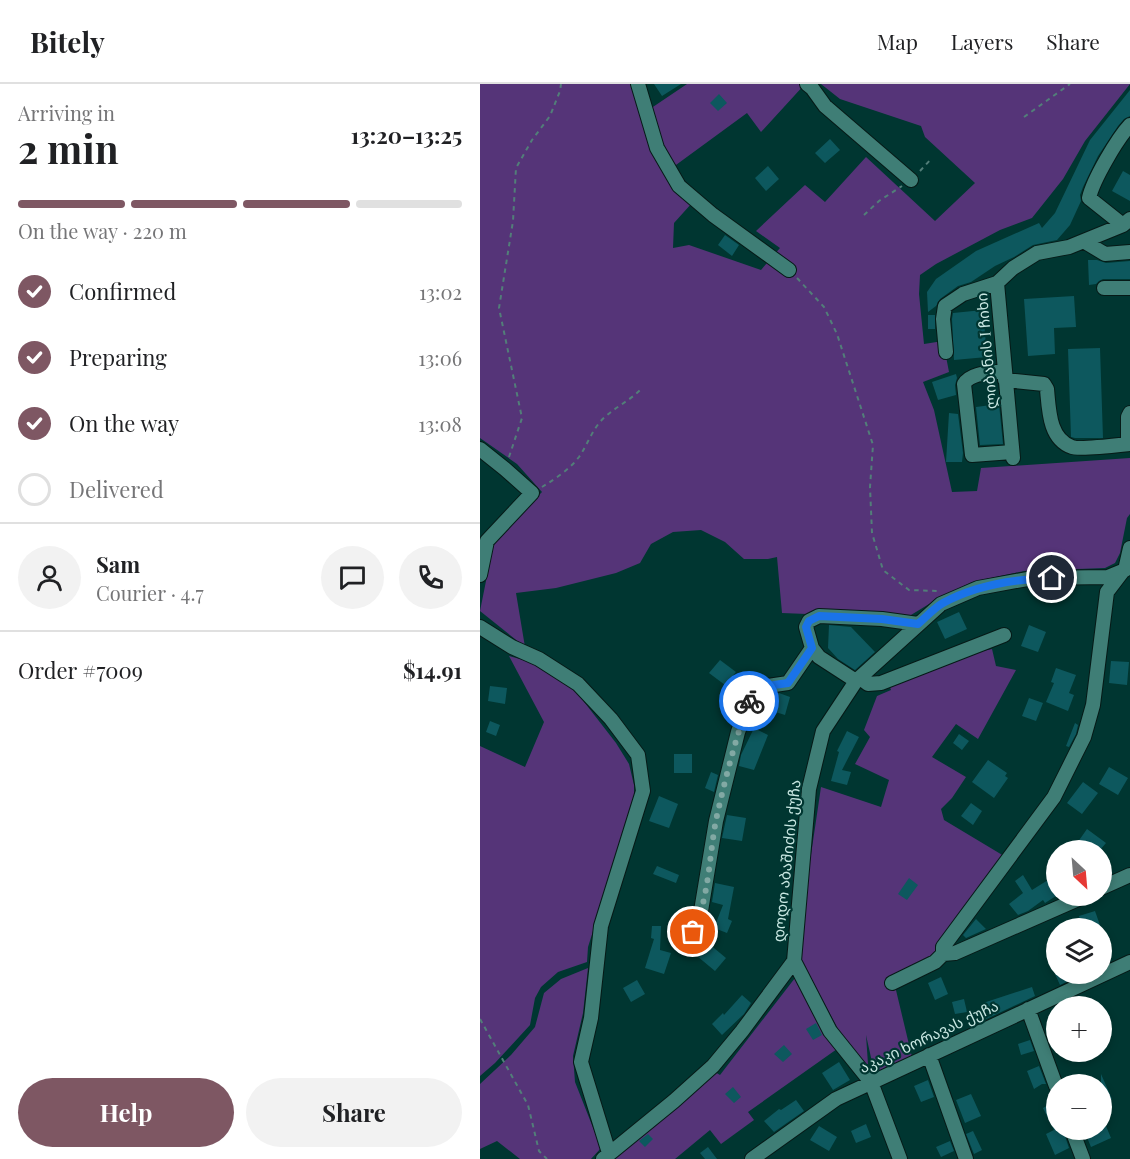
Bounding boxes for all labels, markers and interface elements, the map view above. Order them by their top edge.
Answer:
text: Bitely [30,23,105,60]
text: Map [877,27,918,55]
text: Layers [951,27,1013,55]
text: Share [1046,27,1100,55]
text: Arriving in [18,99,115,126]
text: 13:20–13:25 [351,120,462,150]
text: 2 min [18,122,119,174]
text: On the way · 220 m [18,217,187,244]
icon: check [18,275,51,308]
text: Confirmed [69,276,176,306]
text: 13:02 [419,278,462,305]
street label: ლიბანის I ჩიხი [971,292,1001,410]
icon: check [18,341,51,374]
text: Preparing [69,342,167,372]
text: 13:06 [418,344,462,371]
icon: check [18,407,51,440]
text: On the way [69,408,179,438]
text: 13:08 [418,410,462,437]
text: Delivered [69,474,164,504]
button: person [18,546,81,609]
button: chat [321,546,384,609]
button: phone [399,546,462,609]
text: Sam [96,549,140,579]
pin [1026,552,1077,603]
icon: home [1035,561,1068,594]
text: Courier · 4.7 [96,579,204,606]
text: Order #7009 [18,655,143,685]
text: $14.91 [403,655,462,685]
courier [719,671,779,731]
icon: bike [733,685,766,718]
street label: დოდო აბაშიძის ქუჩა [768,779,804,943]
north arrow [1046,840,1112,906]
map controls [1046,840,1112,1140]
pin [667,906,718,957]
icon: bag [676,915,709,948]
button: layers [1046,918,1112,984]
street label: აკაკი ხორავას ქუჩა [856,995,1001,1077]
button: + [1046,996,1112,1062]
button: − [1046,1074,1112,1140]
button: Help [18,1078,234,1147]
button: Share [246,1078,462,1147]

